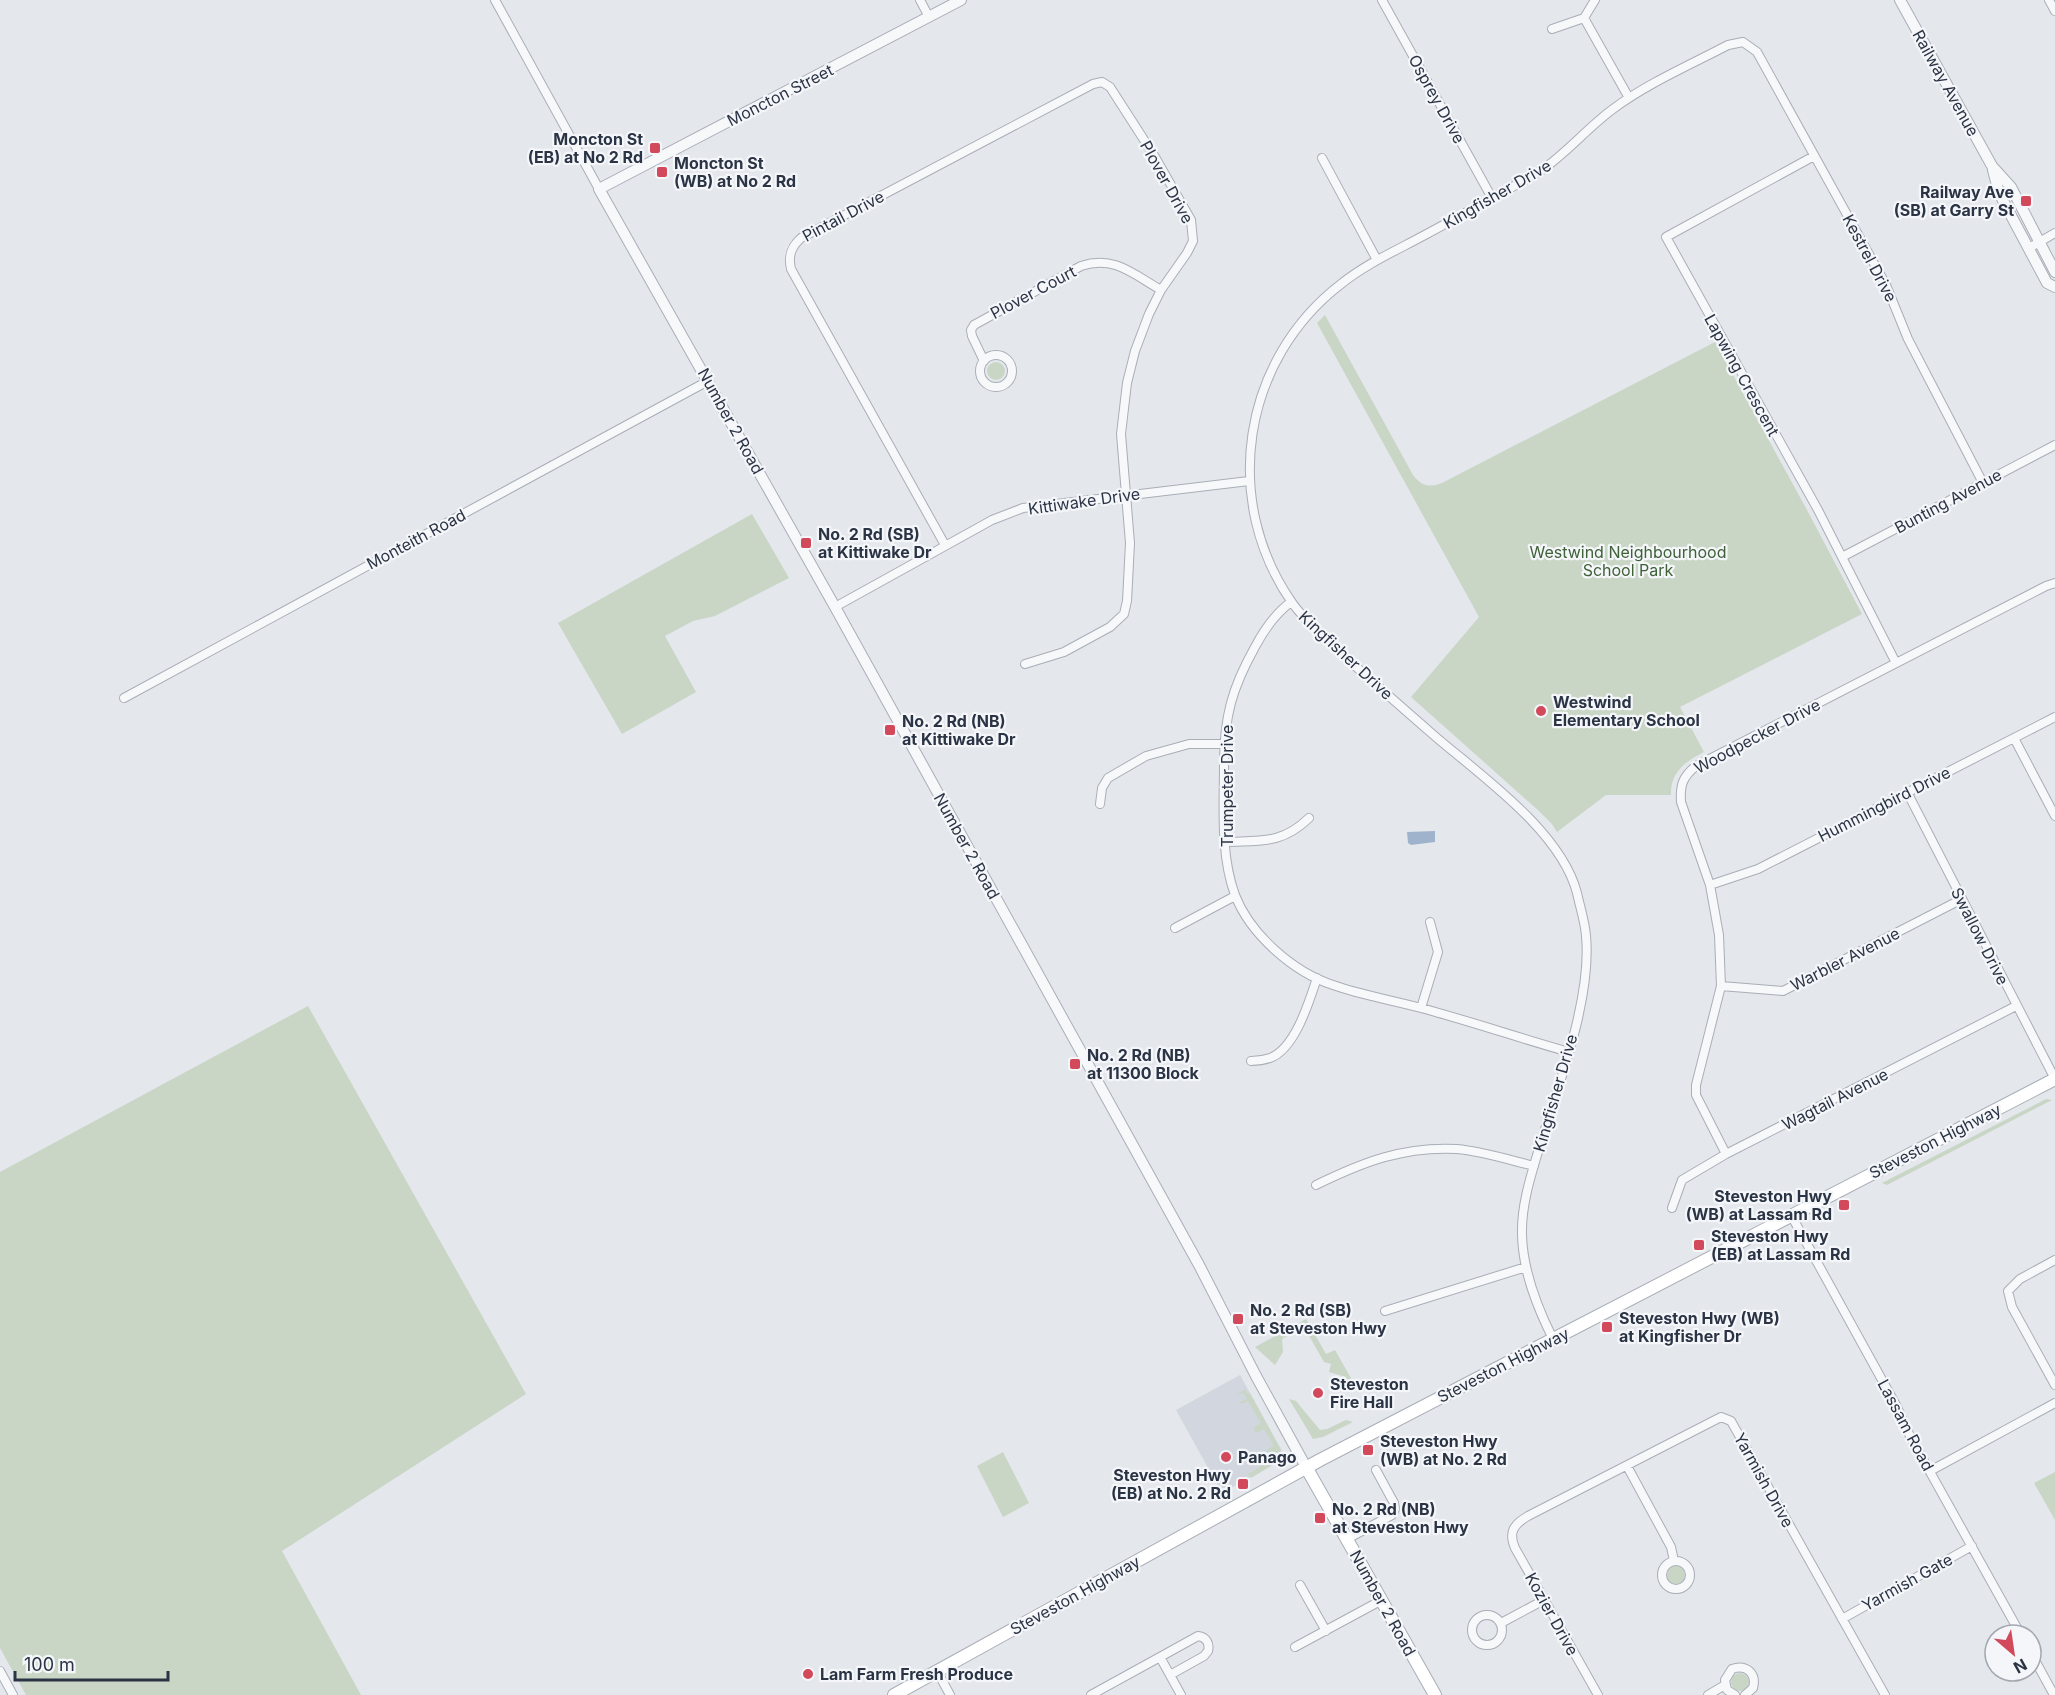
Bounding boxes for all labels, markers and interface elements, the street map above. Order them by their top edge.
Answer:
street label: Railway Avenue [1909,26,1983,140]
street label: Osprey Drive [1404,51,1470,147]
street label: Moncton Street [724,60,836,130]
place label: Moncton St (EB) at No 2 Rd [528,129,643,167]
street label: Plover Drive [1136,137,1198,227]
marker: Moncton St (EB) at No 2 Rd [648,141,662,155]
place label: Moncton St (WB) at No 2 Rd [674,153,796,191]
street label: Kingfisher Drive [1439,155,1555,233]
marker: Moncton St (WB) at No 2 Rd [655,165,669,179]
place label: Railway Ave (SB) at Garry St [1894,182,2014,220]
street label: Pintail Drive [799,186,887,246]
marker: Railway Ave (SB) at Garry St [2019,194,2033,208]
street label: Kestrel Drive [1839,211,1901,305]
street label: Plover Court [987,261,1079,323]
street label: Lapwing Crescent [1700,310,1784,440]
street label: Number 2 Road [694,365,768,477]
street label: Bunting Avenue [1891,464,2005,538]
street label: Kittiwake Drive [1027,483,1141,519]
street label: Monteith Road [363,504,469,574]
place label: No. 2 Rd (SB) at Kittiwake Dr [818,524,932,562]
marker: No. 2 Rd (SB) at Kittiwake Dr [799,536,813,550]
park label: Westwind Neighbourhood School Park [1529,542,1727,580]
street label: Kingfisher Drive [1295,606,1397,704]
place label: Westwind Elementary School [1553,692,1700,730]
street label: Woodpecker Drive [1690,694,1824,778]
marker: Westwind Elementary School [1534,704,1548,718]
place label: No. 2 Rd (NB) at Kittiwake Dr [902,711,1016,749]
marker: No. 2 Rd (NB) at Kittiwake Dr [883,723,897,737]
street label: Trumpeter Drive [1217,725,1237,847]
street label: Hummingbird Drive [1814,762,1954,846]
street label: Number 2 Road [930,790,1004,902]
street label: Swallow Drive [1947,884,2013,988]
street label: Warbler Avenue [1787,923,1903,995]
street label: Kingfisher Drive [1529,1032,1581,1154]
place label: No. 2 Rd (NB) at 11300 Block [1087,1045,1200,1083]
marker: No. 2 Rd (NB) at 11300 Block [1068,1057,1082,1071]
street label: Wagtail Avenue [1779,1064,1891,1134]
street label: Steveston Highway [1866,1099,2004,1183]
place label: Steveston Hwy (WB) at Lassam Rd [1686,1186,1832,1224]
marker: Steveston Hwy (WB) at Lassam Rd [1837,1198,1851,1212]
place label: Steveston Hwy (EB) at Lassam Rd [1711,1226,1850,1264]
marker: Steveston Hwy (EB) at Lassam Rd [1692,1238,1706,1252]
place label: No. 2 Rd (SB) at Steveston Hwy [1250,1300,1387,1338]
place label: Steveston Hwy (WB) at Kingfisher Dr [1619,1308,1780,1346]
marker: No. 2 Rd (SB) at Steveston Hwy [1231,1312,1245,1326]
marker: Steveston Hwy (WB) at Kingfisher Dr [1600,1320,1614,1334]
street label: Steveston Highway [1434,1323,1572,1407]
place label: Steveston Fire Hall [1330,1374,1409,1412]
street label: Lassam Road [1873,1376,1939,1474]
marker: Steveston Fire Hall [1311,1386,1325,1400]
street label: Yarmish Drive [1730,1429,1798,1531]
place label: Steveston Hwy (WB) at No. 2 Rd [1380,1431,1507,1469]
marker: Steveston Hwy (WB) at No. 2 Rd [1361,1443,1375,1457]
place label: Panago [1238,1447,1297,1467]
marker: Panago [1219,1450,1233,1464]
place label: Steveston Hwy (EB) at No. 2 Rd [1111,1465,1231,1503]
marker: Steveston Hwy (EB) at No. 2 Rd [1236,1477,1250,1491]
place label: No. 2 Rd (NB) at Steveston Hwy [1332,1499,1469,1537]
marker: No. 2 Rd (NB) at Steveston Hwy [1313,1511,1327,1525]
street label: Number 2 Road [1346,1547,1420,1659]
street label: Yarmish Gate [1858,1549,1956,1615]
street label: Steveston Highway [1007,1551,1143,1639]
street label: Kozier Drive [1521,1569,1583,1659]
north arrow [1983,1623,2043,1683]
scale bar [15,1644,168,1682]
text: 100 m [24,1654,75,1675]
text: N [2010,1654,2030,1678]
place label: Lam Farm Fresh Produce [820,1664,1013,1684]
marker: Lam Farm Fresh Produce [801,1667,815,1681]

